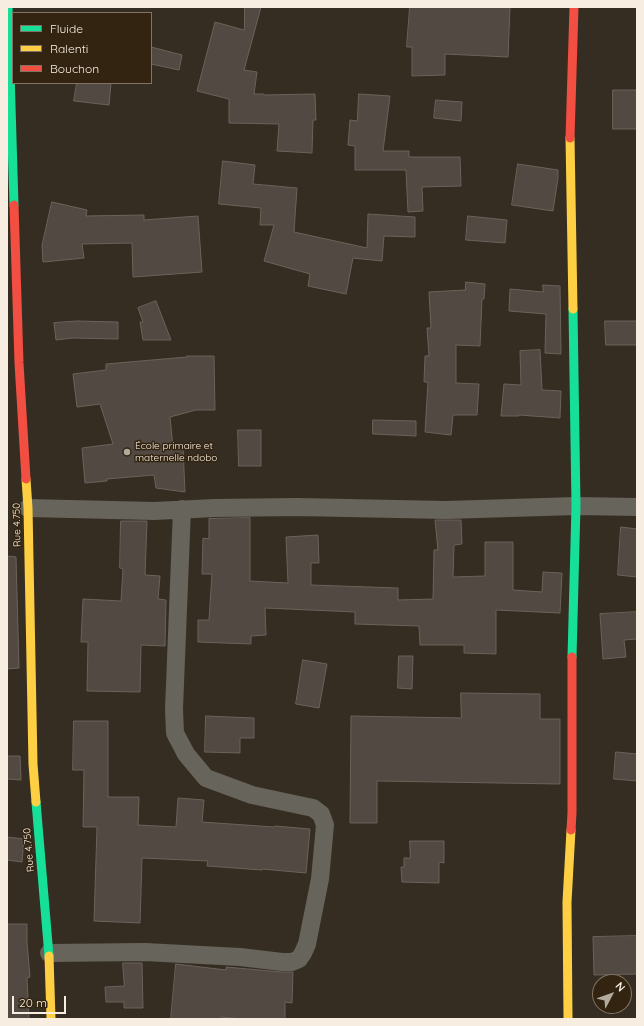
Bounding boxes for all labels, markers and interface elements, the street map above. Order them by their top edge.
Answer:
legend [12,12,152,84]
text: Fluide [50,21,83,36]
text: Ralenti [50,41,88,56]
text: Bouchon [50,61,99,76]
place label: École primaire et maternelle ndobo [135,440,217,464]
marker: École primaire et maternelle ndobo [122,447,132,457]
street label: Rue 4.750 [11,503,23,547]
street label: Rue 4.750 [21,827,37,873]
north arrow [592,974,632,1014]
text: N [612,979,628,994]
scale bar [14,988,68,1014]
text: 20 m [19,995,47,1010]

